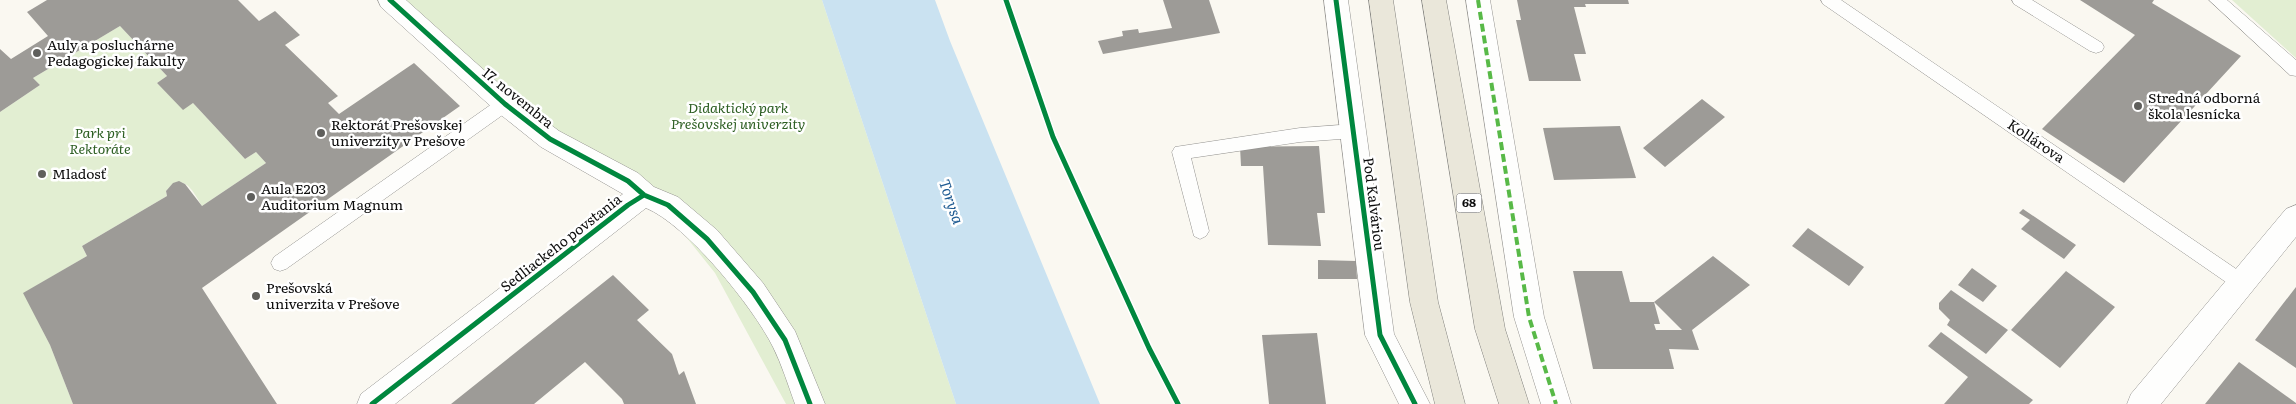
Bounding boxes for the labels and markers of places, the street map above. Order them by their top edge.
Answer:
place label: Auly a posluchárne Pedagogickej fakulty [47,34,186,70]
marker: Auly a posluchárne Pedagogickej fakulty [31,47,43,59]
place label: Stredná odborná škola lesnícka [2148,87,2261,123]
marker: Stredná odborná škola lesnícka [2132,100,2144,112]
place label: Rektorát Prešovskej univerzity v Prešove [331,114,465,150]
marker: Rektorát Prešovskej univerzity v Prešove [315,127,327,139]
place label: Mladosť [52,163,106,183]
marker: Mladosť [36,168,48,180]
place label: Aula E203 Auditorium Magnum [261,178,404,214]
marker: Aula E203 Auditorium Magnum [245,191,257,203]
place label: Prešovská univerzita v Prešove [266,277,400,313]
marker: Prešovská univerzita v Prešove [250,290,262,302]

